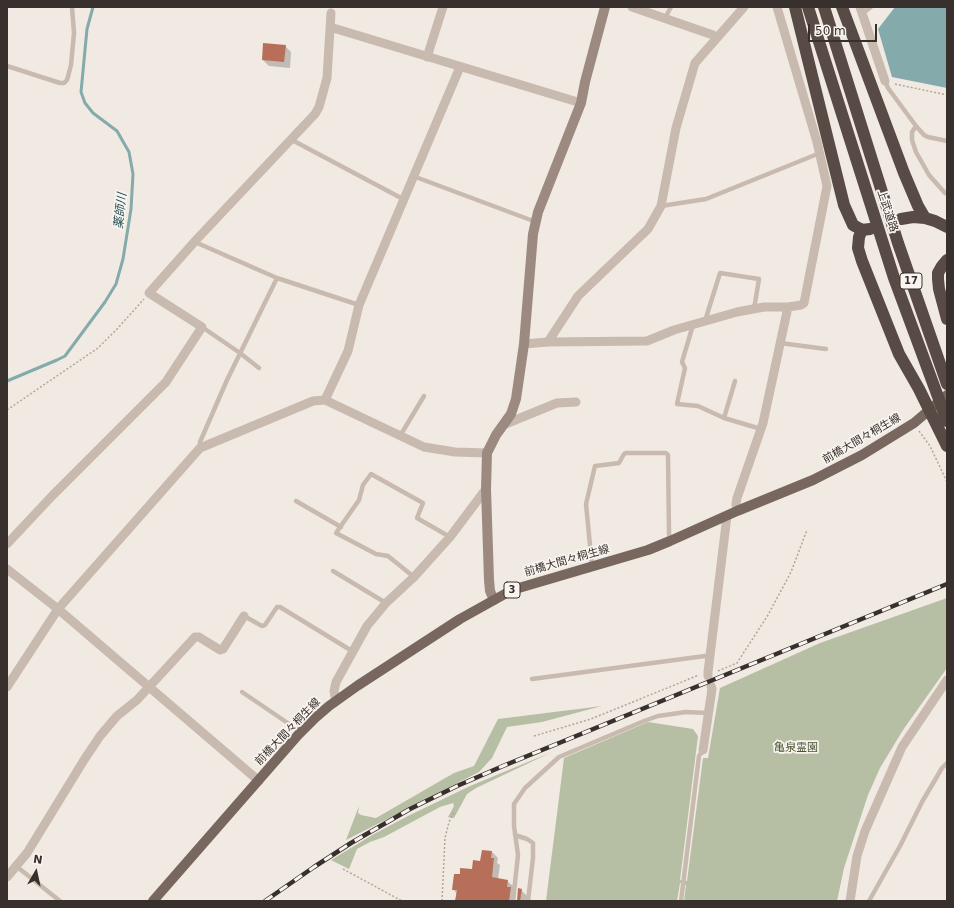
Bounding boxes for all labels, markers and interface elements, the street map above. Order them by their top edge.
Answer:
scale bar [810,16,879,42]
text: 50 m [815,24,846,38]
street label: 上武道路 [874,188,900,234]
water label: 薬師川 [112,192,130,230]
road number: 17 [900,273,922,289]
street label: 前橋大間々桐生線 [821,411,903,467]
street label: 前橋大間々桐生線 [523,543,611,579]
road number: 3 [504,582,520,598]
street label: 前橋大間々桐生線 [253,696,323,768]
park label: 亀泉霊園 [774,741,818,755]
north arrow [16,852,56,892]
text: N [32,853,44,867]

